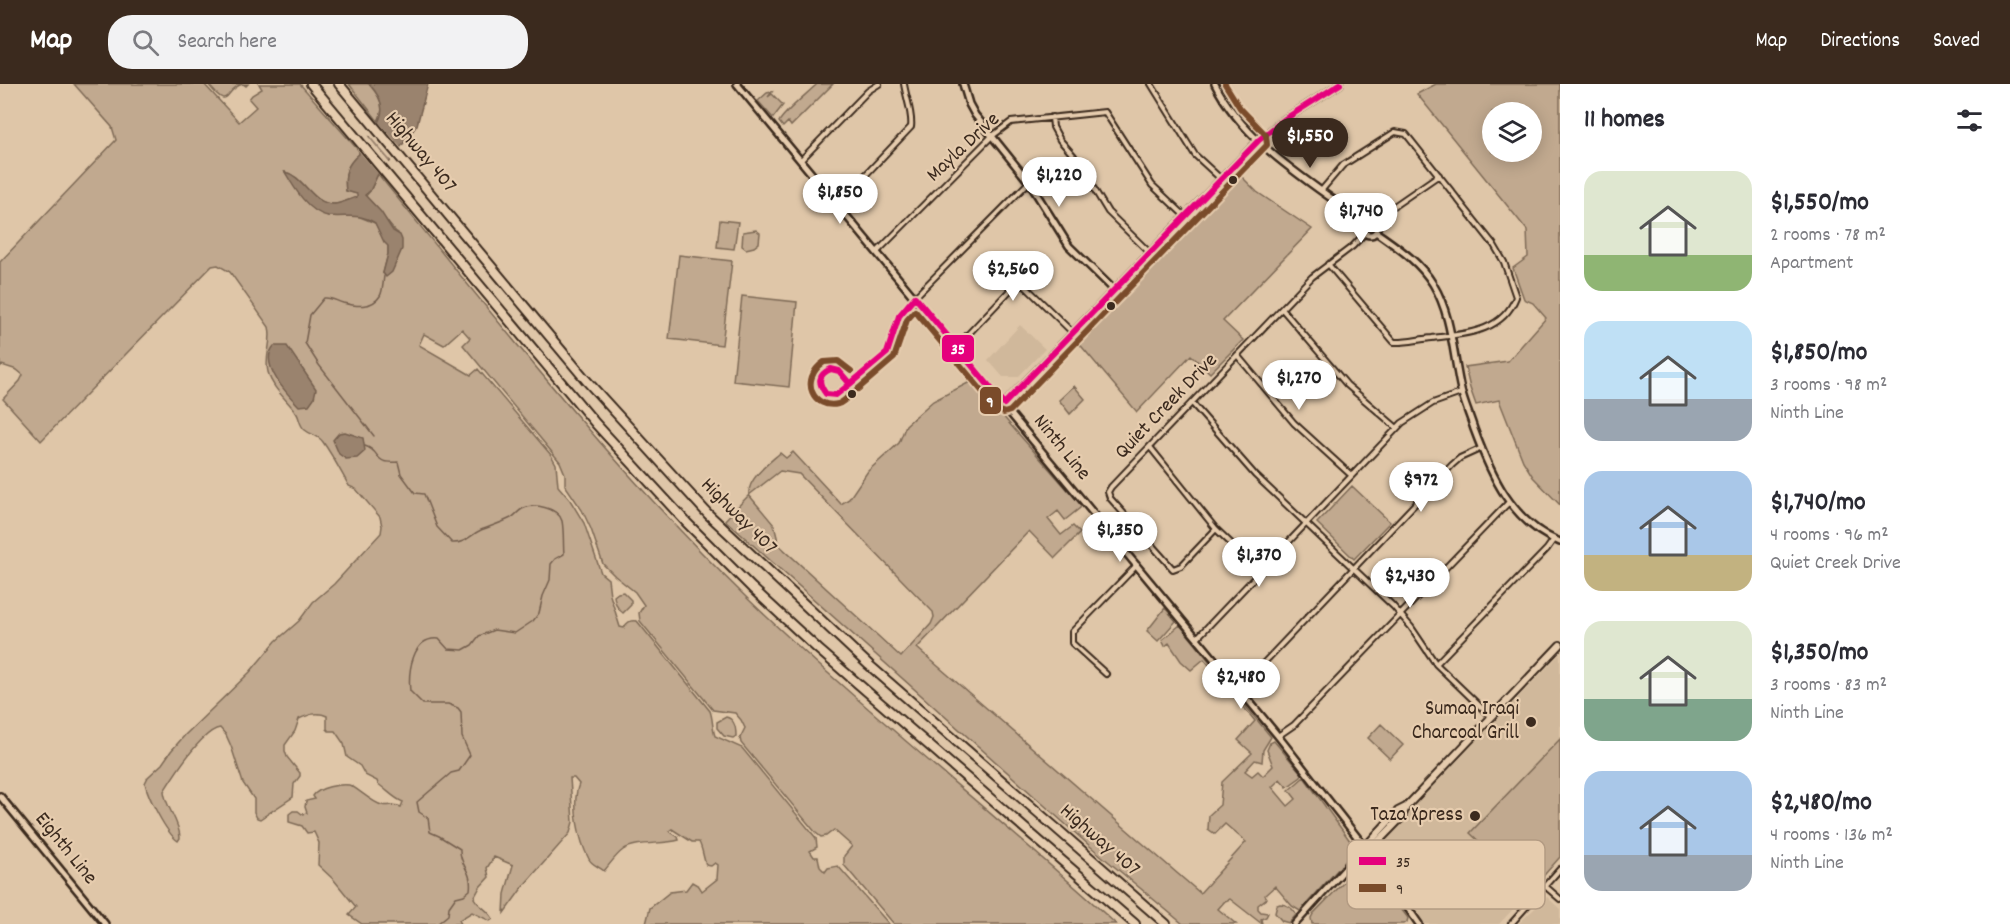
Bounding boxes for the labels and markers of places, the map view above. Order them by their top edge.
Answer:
pin: $1,550 [1261,118,1359,169]
pin: $1,220 [1010,157,1108,208]
pin: $1,850 [791,174,889,225]
unlabelled marker [1227,174,1239,186]
pin: $1,740 [1312,193,1410,244]
pin: $2,560 [964,251,1062,302]
unlabelled marker [1105,300,1117,312]
pin: $1,270 [1250,360,1348,411]
unlabelled marker [846,388,858,400]
pin: $972 [1385,462,1457,513]
pin: $1,350 [1071,512,1169,563]
pin: $1,370 [1210,537,1308,588]
pin: $2,430 [1361,558,1459,609]
pin: $2,480 [1192,659,1290,710]
place label: Sumaq Iraqi Charcoal Grill [1412,695,1519,749]
marker: Sumaq Iraqi Charcoal Grill [1524,715,1538,729]
place label: Taza Xpress [1370,801,1463,831]
marker: Taza Xpress [1468,809,1482,823]

